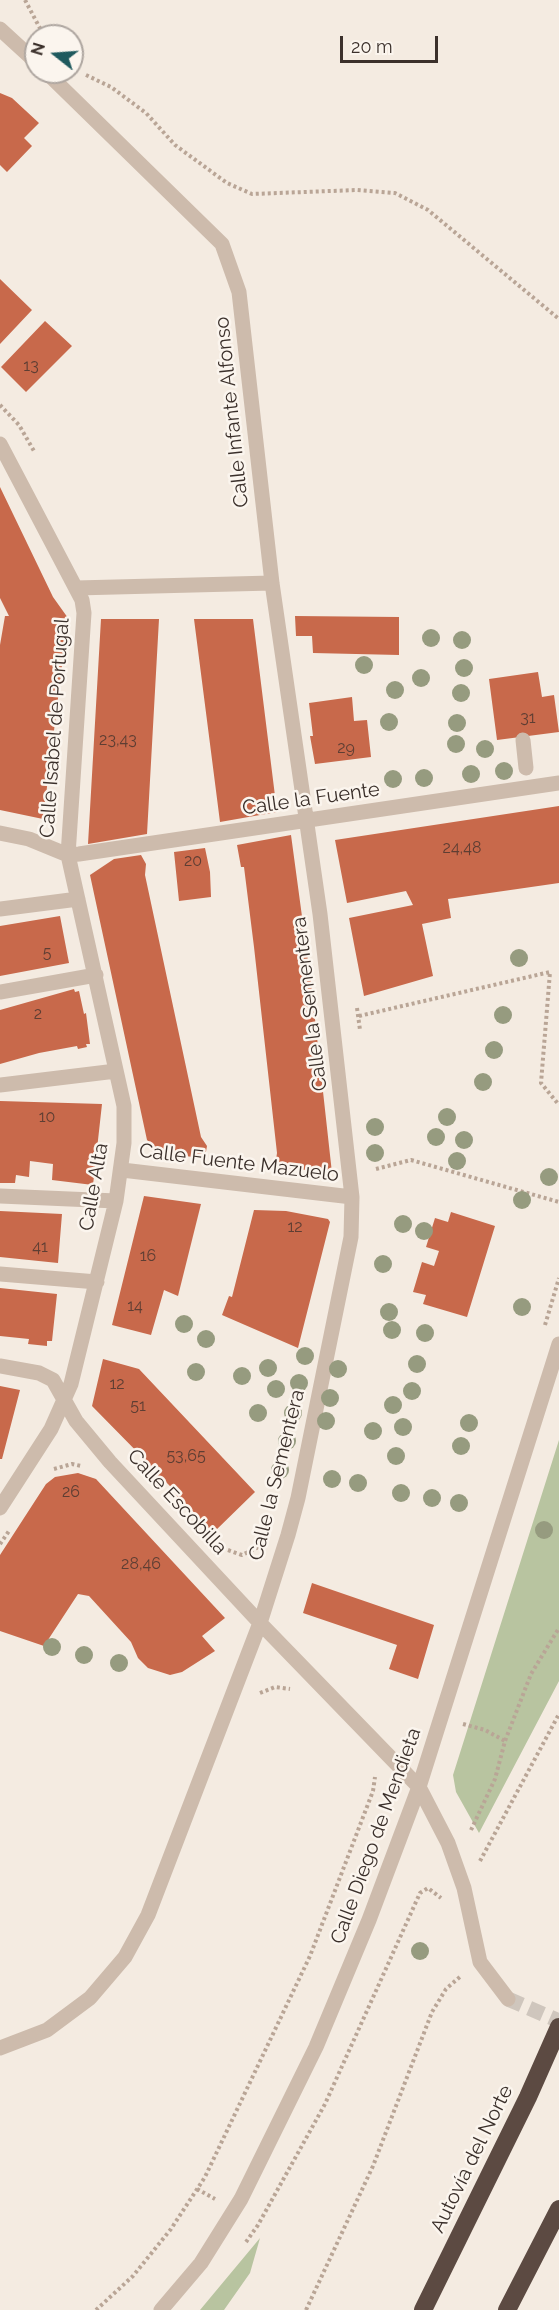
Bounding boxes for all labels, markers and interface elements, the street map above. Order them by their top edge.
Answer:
north arrow [24,24,84,84]
scale bar [343,24,440,62]
text: 20 m [351,36,393,57]
text: N [27,41,49,58]
street label: Calle Infante Alfonso [210,315,254,509]
house number: 13 [23,356,39,376]
street label: Calle Isabel de Portugal [35,617,75,839]
house number: 31 [520,708,536,728]
house number: 23,43 [99,730,137,750]
house number: 29 [337,738,355,758]
street label: Calle la Fuente [241,777,381,821]
house number: 24,48 [443,838,481,858]
house number: 20 [184,851,202,871]
street label: Calle la Sementera [287,915,333,1093]
house number: 5 [43,943,51,963]
house number: 2 [34,1004,42,1024]
house number: 10 [39,1107,55,1127]
street label: Calle Fuente Mazuelo [138,1139,340,1187]
street label: Calle Alta [74,1141,114,1233]
house number: 12 [287,1217,303,1237]
house number: 41 [32,1237,48,1257]
house number: 16 [140,1246,156,1266]
house number: 14 [127,1296,143,1316]
house number: 12 [109,1374,125,1394]
street label: Calle la Sementera [244,1387,310,1563]
house number: 51 [130,1396,146,1416]
street label: Calle Escobilla [122,1444,232,1560]
house number: 53,65 [166,1446,206,1466]
house number: 26 [62,1482,80,1502]
house number: 28,46 [121,1554,161,1574]
street label: Calle Diego de Mendieta [326,1725,426,1947]
street label: Autovía del Norte [426,2081,518,2237]

